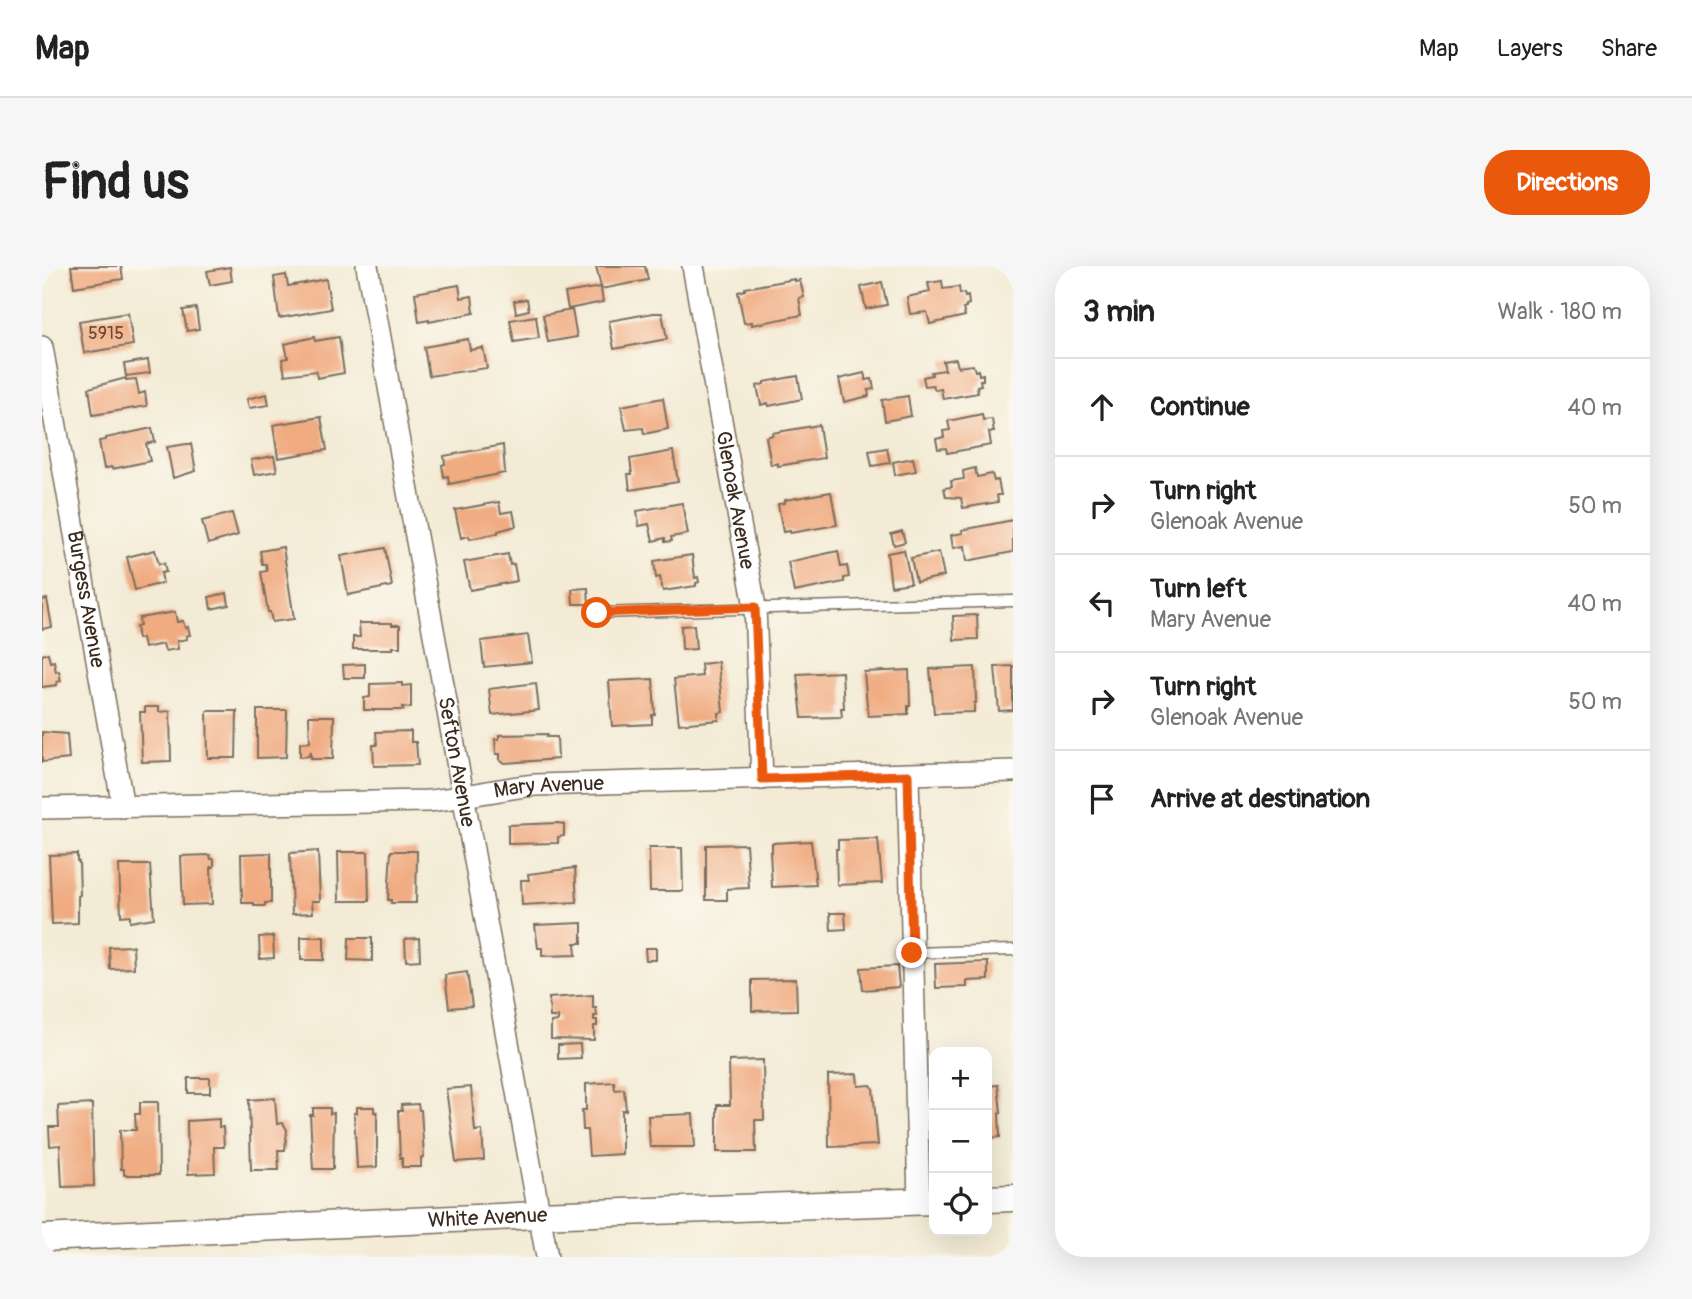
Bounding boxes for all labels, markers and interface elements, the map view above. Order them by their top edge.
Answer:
text: Map [35,28,90,69]
text: Map [1419,34,1459,63]
text: Layers [1497,34,1563,63]
text: Share [1601,34,1657,63]
button: Directions [1484,150,1650,215]
text: Find us [42,152,189,213]
text: 3 min [1083,293,1155,330]
text: Walk · 180 m [1497,297,1622,326]
house number: 5915 [88,322,124,345]
icon: ahead [1083,388,1121,426]
text: Continue [1150,391,1250,423]
text: 40 m [1568,393,1622,422]
street label: Glenoak Avenue [709,429,761,572]
text: Turn right [1150,475,1256,507]
icon: right [1083,486,1121,524]
text: 50 m [1568,491,1622,520]
text: Glenoak Avenue [1150,507,1303,536]
street label: Burgess Avenue [61,528,111,671]
text: Turn left [1150,573,1246,605]
icon: left [1083,584,1121,622]
text: 40 m [1568,589,1622,618]
route start [581,597,612,628]
text: Mary Avenue [1150,605,1271,634]
text: Turn right [1150,671,1256,703]
icon: right [1083,682,1121,720]
text: 50 m [1568,687,1622,716]
street label: Sefton Avenue [432,695,482,830]
text: Glenoak Avenue [1150,703,1303,732]
street label: Mary Avenue [492,770,605,805]
icon: arrive [1083,780,1121,818]
text: Arrive at destination [1150,783,1370,815]
route end [896,937,927,968]
map controls [929,1047,992,1236]
button: + [929,1047,992,1110]
button: − [929,1110,992,1173]
button: locate [929,1173,992,1236]
street label: White Avenue [427,1202,548,1234]

